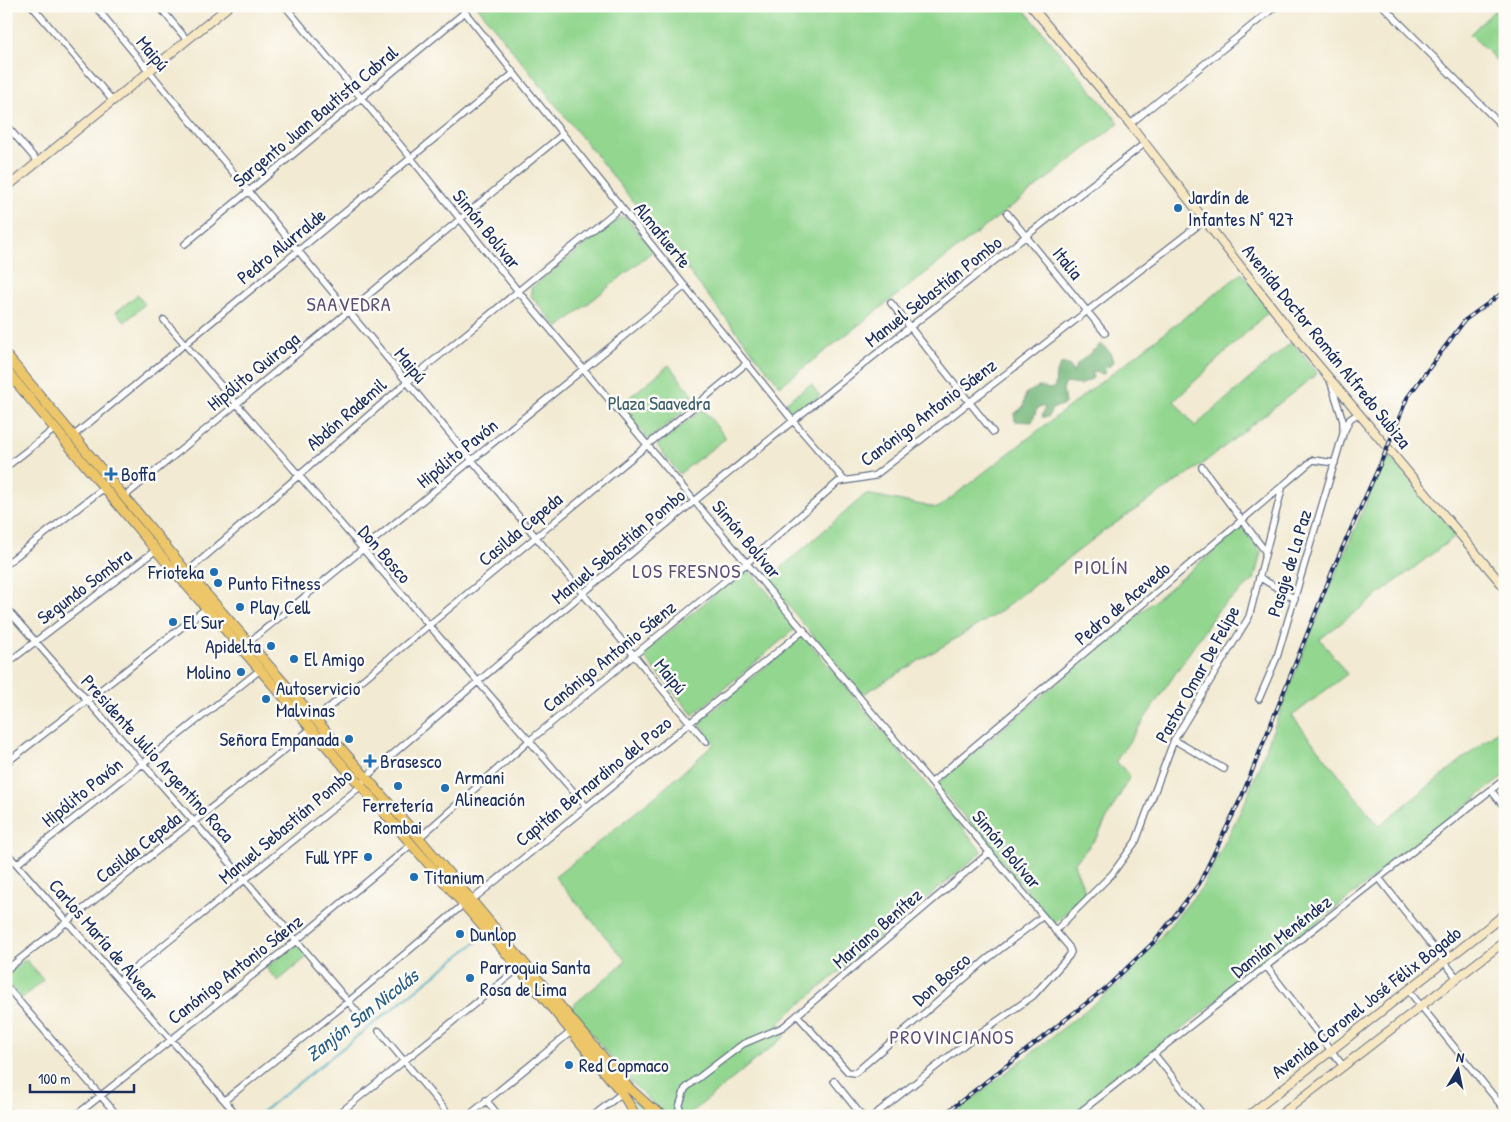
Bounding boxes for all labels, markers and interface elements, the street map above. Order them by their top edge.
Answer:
street label: Maipú [131,30,176,76]
street label: Sargento Juan Bautista Cabral [227,38,404,193]
street label: Simón Bolívar [447,184,528,275]
place label: Jardín de Infantes N° 927 [1188,184,1294,232]
street label: Almafuerte [628,196,698,274]
street label: Pedro Alurralde [231,202,331,290]
marker: Jardín de Infantes N° 927 [1172,202,1184,214]
street label: Manuel Sebastián Pombo [859,229,1007,353]
street label: Avenida Doctor Román Alfredo Subiza [1237,239,1418,454]
street label: Italia [1047,241,1090,285]
district label: SAAVEDRA [306,290,392,317]
street label: Hipólito Quiroga [201,325,305,416]
street label: Maipú [389,342,434,389]
street label: Canónigo Antonio Sáenz [854,352,1002,472]
street label: Abdón Rademil [300,371,392,456]
park label: Plaza Saavedra [608,390,711,416]
street label: Hipólito Pavón [411,412,503,494]
place label: Boffa [121,461,156,487]
marker: Boffa [105,468,117,480]
street label: Manuel Sebastián Pombo [546,482,691,610]
street label: Casilda Cepeda [472,486,568,572]
street label: Simón Bolívar [706,494,788,584]
street label: Pasaje de La Paz [1260,506,1318,620]
street label: Don Bosco [352,519,418,589]
street label: Segundo Sombra [31,542,137,630]
district label: PIOLÍN [1074,553,1128,580]
street label: Pedro de Acevedo [1069,555,1176,651]
district label: LOS FRESNOS [633,557,741,584]
place label: Frioteka [147,559,205,585]
marker: Frioteka [208,566,220,578]
place label: Punto Fitness [228,570,321,596]
marker: Punto Fitness [212,577,224,589]
place label: Play Cell [250,594,311,620]
street label: Canónigo Antonio Sáenz [537,594,681,718]
street label: Pastor Omar De Felipe [1149,600,1246,747]
marker: Play Cell [234,601,246,613]
place label: El Sur [183,609,225,635]
marker: El Sur [167,616,179,628]
place label: Apidelta [205,633,262,659]
marker: Apidelta [265,640,277,652]
place label: El Amigo [304,646,365,672]
marker: El Amigo [288,653,300,665]
street label: Maipú [649,653,694,700]
place label: Molino [186,659,231,685]
marker: Molino [235,666,247,678]
street label: Presidente Julio Argentino Roca [76,669,241,848]
place label: Autoservicio Malvinas [276,675,361,723]
marker: Autoservicio Malvinas [260,693,272,705]
street label: Capitán Bernardino del Pozo [509,710,677,852]
place label: Señora Empanada [220,726,340,752]
marker: Señora Empanada [343,733,355,745]
place label: Brasesco [380,748,442,774]
street label: Hipólito Pavón [36,751,128,833]
marker: Brasesco [364,755,376,767]
street label: Manuel Sebastián Pombo [213,762,358,890]
place label: Armani Alineación [455,764,525,812]
marker: Ferretería Rombai [392,780,404,792]
marker: Armani Alineación [439,782,451,794]
place label: Ferretería Rombai [362,792,434,840]
street label: Simón Bolívar [966,804,1048,894]
street label: Casilda Cepeda [90,805,187,889]
place label: Full YPF [305,844,359,870]
marker: Full YPF [362,851,374,863]
place label: Titanium [424,864,485,890]
marker: Titanium [408,871,420,883]
street label: Carlos María de Alvear [43,873,165,1008]
street label: Mariano Benítez [827,882,927,974]
street label: Damián Menéndez [1225,889,1337,983]
street label: Canónigo Antonio Sáenz [162,908,308,1030]
street label: Avenida Coronel José Félix Bogado [1266,919,1467,1084]
place label: Dunlop [470,921,516,947]
marker: Dunlop [454,928,466,940]
street label: Don Bosco [906,946,976,1012]
place label: Parroquia Santa Rosa de Lima [480,954,591,1002]
water label: Zanjón San Nicolás [300,961,425,1067]
marker: Parroquia Santa Rosa de Lima [464,972,476,984]
district label: PROVINCIANOS [890,1023,1014,1050]
north arrow [1434,1044,1484,1094]
text: N [1455,1047,1466,1067]
place label: Red Copmaco [579,1052,669,1078]
marker: Red Copmaco [563,1059,575,1071]
scale bar [30,1062,134,1094]
text: 100 m [38,1068,71,1089]

